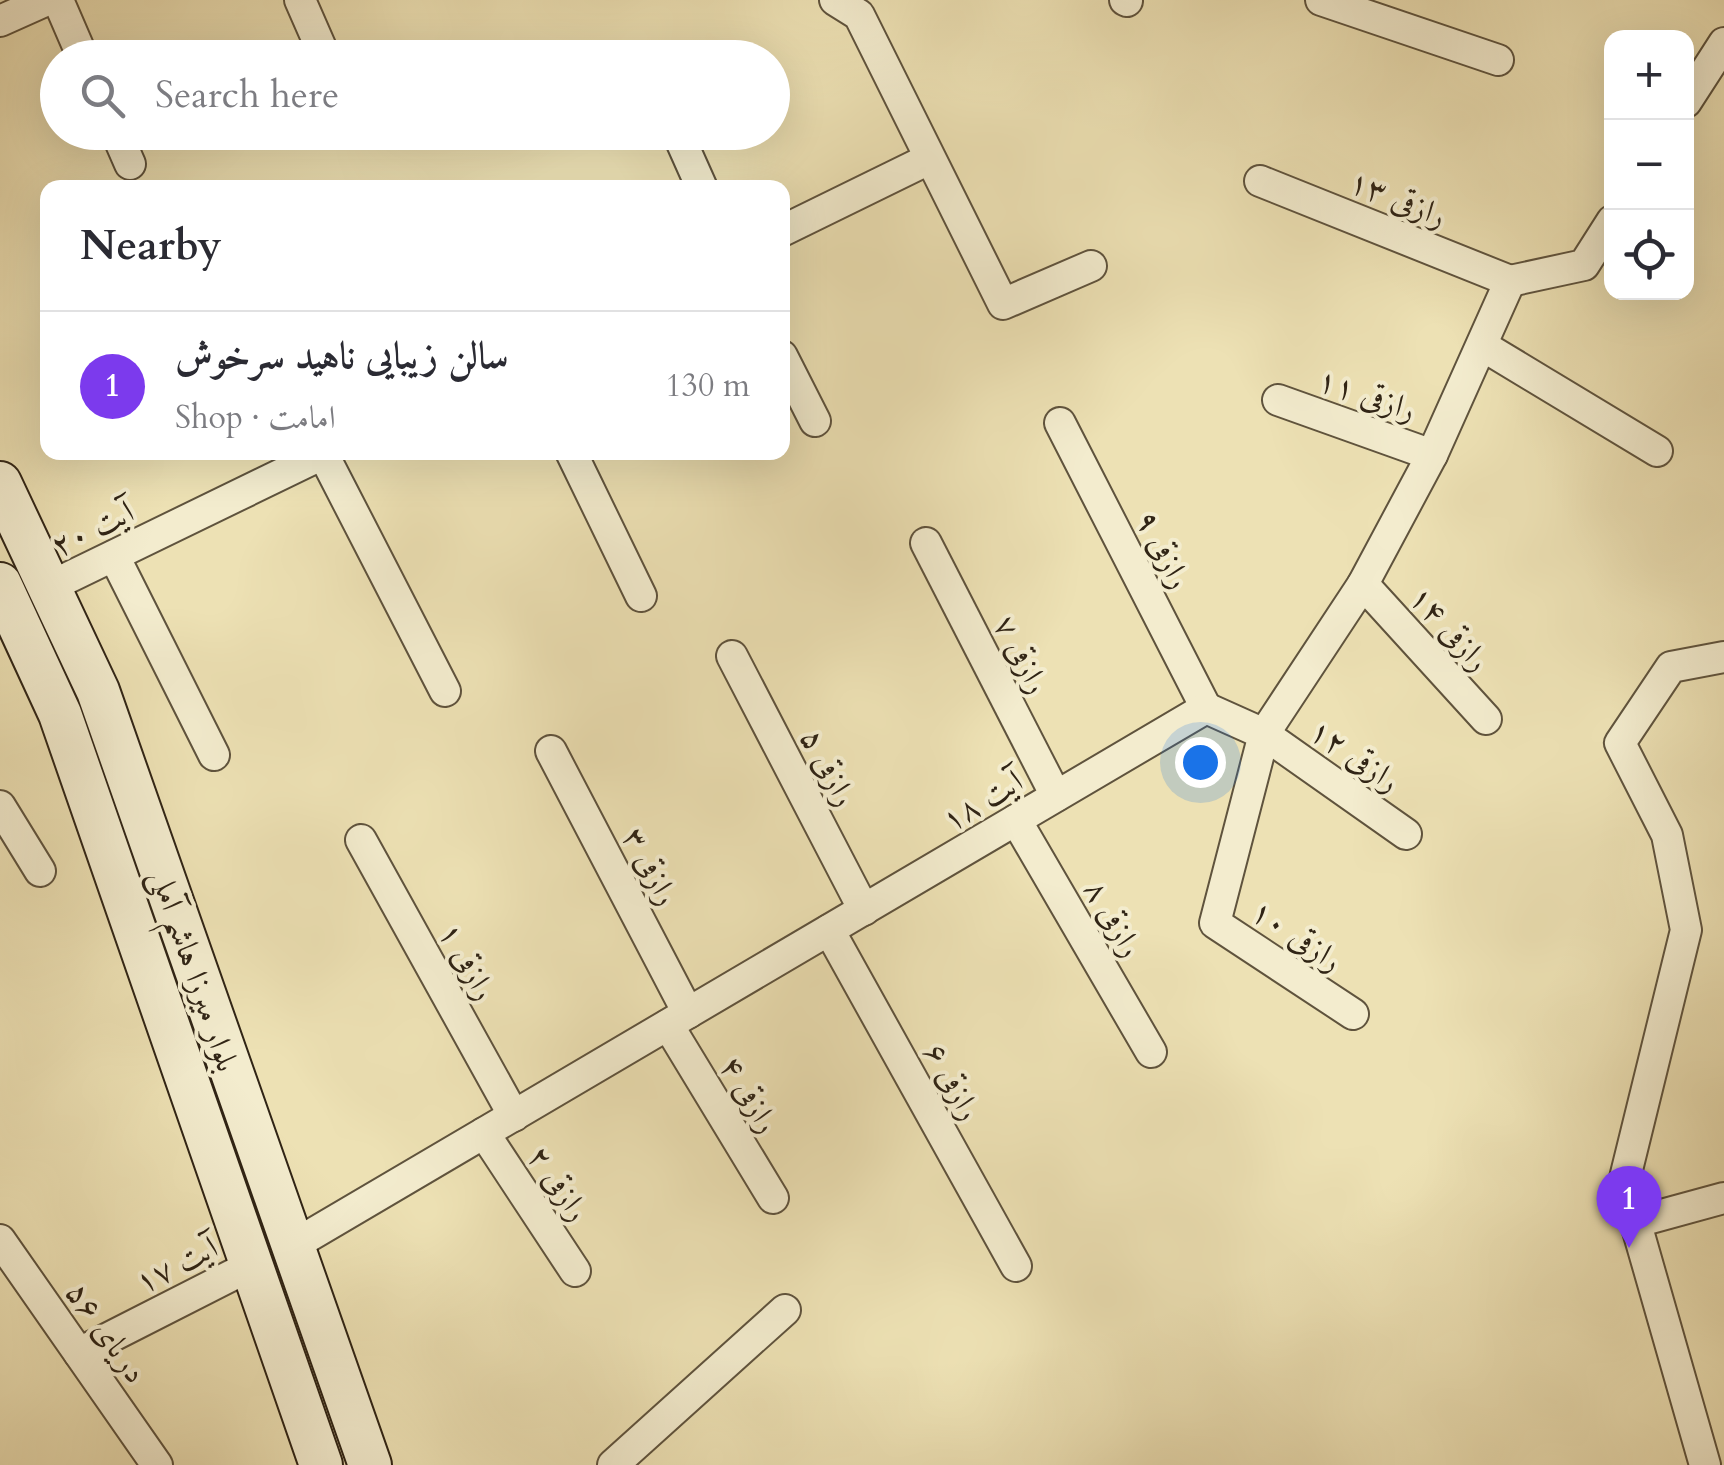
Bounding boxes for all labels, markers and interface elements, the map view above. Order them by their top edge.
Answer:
map controls [1604,30,1694,300]
button: + [1604,30,1694,120]
search box [40,40,790,150]
icon: search [75,68,130,123]
text: Search here [155,69,339,121]
button: − [1604,120,1694,210]
street label: رازقی ۱۳ [1342,160,1453,238]
button: locate [1604,210,1694,300]
text: Nearby [80,217,222,274]
text: سالن زیبایی ناهید سرخوش [175,330,508,382]
street label: رازقی ۱۱ [1312,358,1422,432]
text: 1 [104,364,121,408]
text: 130 m [665,364,750,408]
text: Shop · امامت [175,396,336,440]
street label: آیت ۲۰ [44,489,144,568]
street label: رازقی ۹ [1125,503,1201,596]
street label: رازقی ۱۴ [1399,576,1500,681]
street label: رازقی ۷ [983,608,1059,701]
street label: رازقی ۱۲ [1300,709,1409,803]
street label: رازقی ۵ [789,721,867,814]
your location [1175,737,1226,788]
street label: آیت ۱۸ [934,758,1034,842]
street label: رازقی ۳ [611,820,689,913]
street label: بلوار میرزا هاشم آملی [130,863,249,1080]
street label: رازقی ۸ [1073,872,1153,965]
street label: رازقی ۱۰ [1242,889,1351,982]
street label: رازقی ۱ [428,915,506,1008]
street label: رازقی ۶ [913,1035,991,1128]
street label: رازقی ۴ [709,1048,789,1141]
street label: رازقی ۲ [517,1137,600,1230]
pin: 1 [1596,1166,1662,1248]
street label: آیت ۱۷ [128,1224,228,1304]
street label: دریای ۵۶ [55,1273,157,1392]

